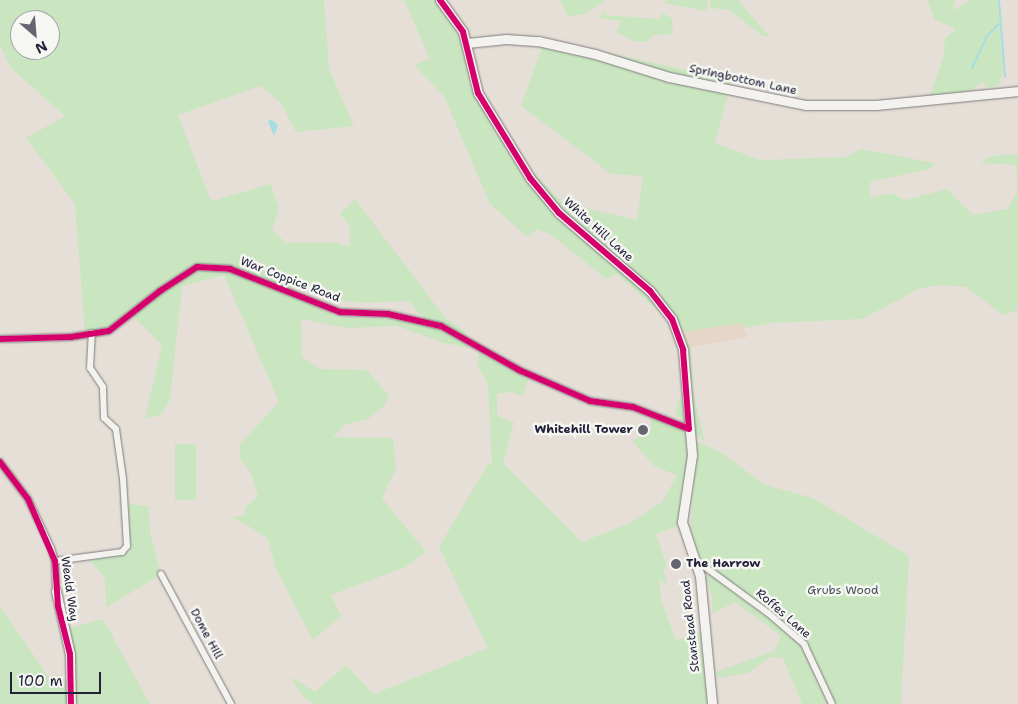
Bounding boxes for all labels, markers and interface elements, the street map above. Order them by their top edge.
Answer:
north arrow [10,10,60,60]
text: N [32,37,50,58]
street label: Springbottom Lane [688,62,798,98]
street label: White Hill Lane [560,195,636,265]
street label: War Coppice Road [238,254,342,306]
place label: Whitehill Tower [534,423,633,437]
marker: Whitehill Tower [637,424,649,436]
street label: Weald Way [57,556,81,622]
place label: The Harrow [686,557,760,571]
marker: The Harrow [670,558,682,570]
street label: Stanstead Road [679,579,703,673]
park label: Grubs Wood [807,584,879,598]
street label: Roffes Lane [753,586,813,642]
street label: Dome Hill [187,606,225,662]
scale bar [12,662,104,694]
text: 100 m [18,671,63,691]

